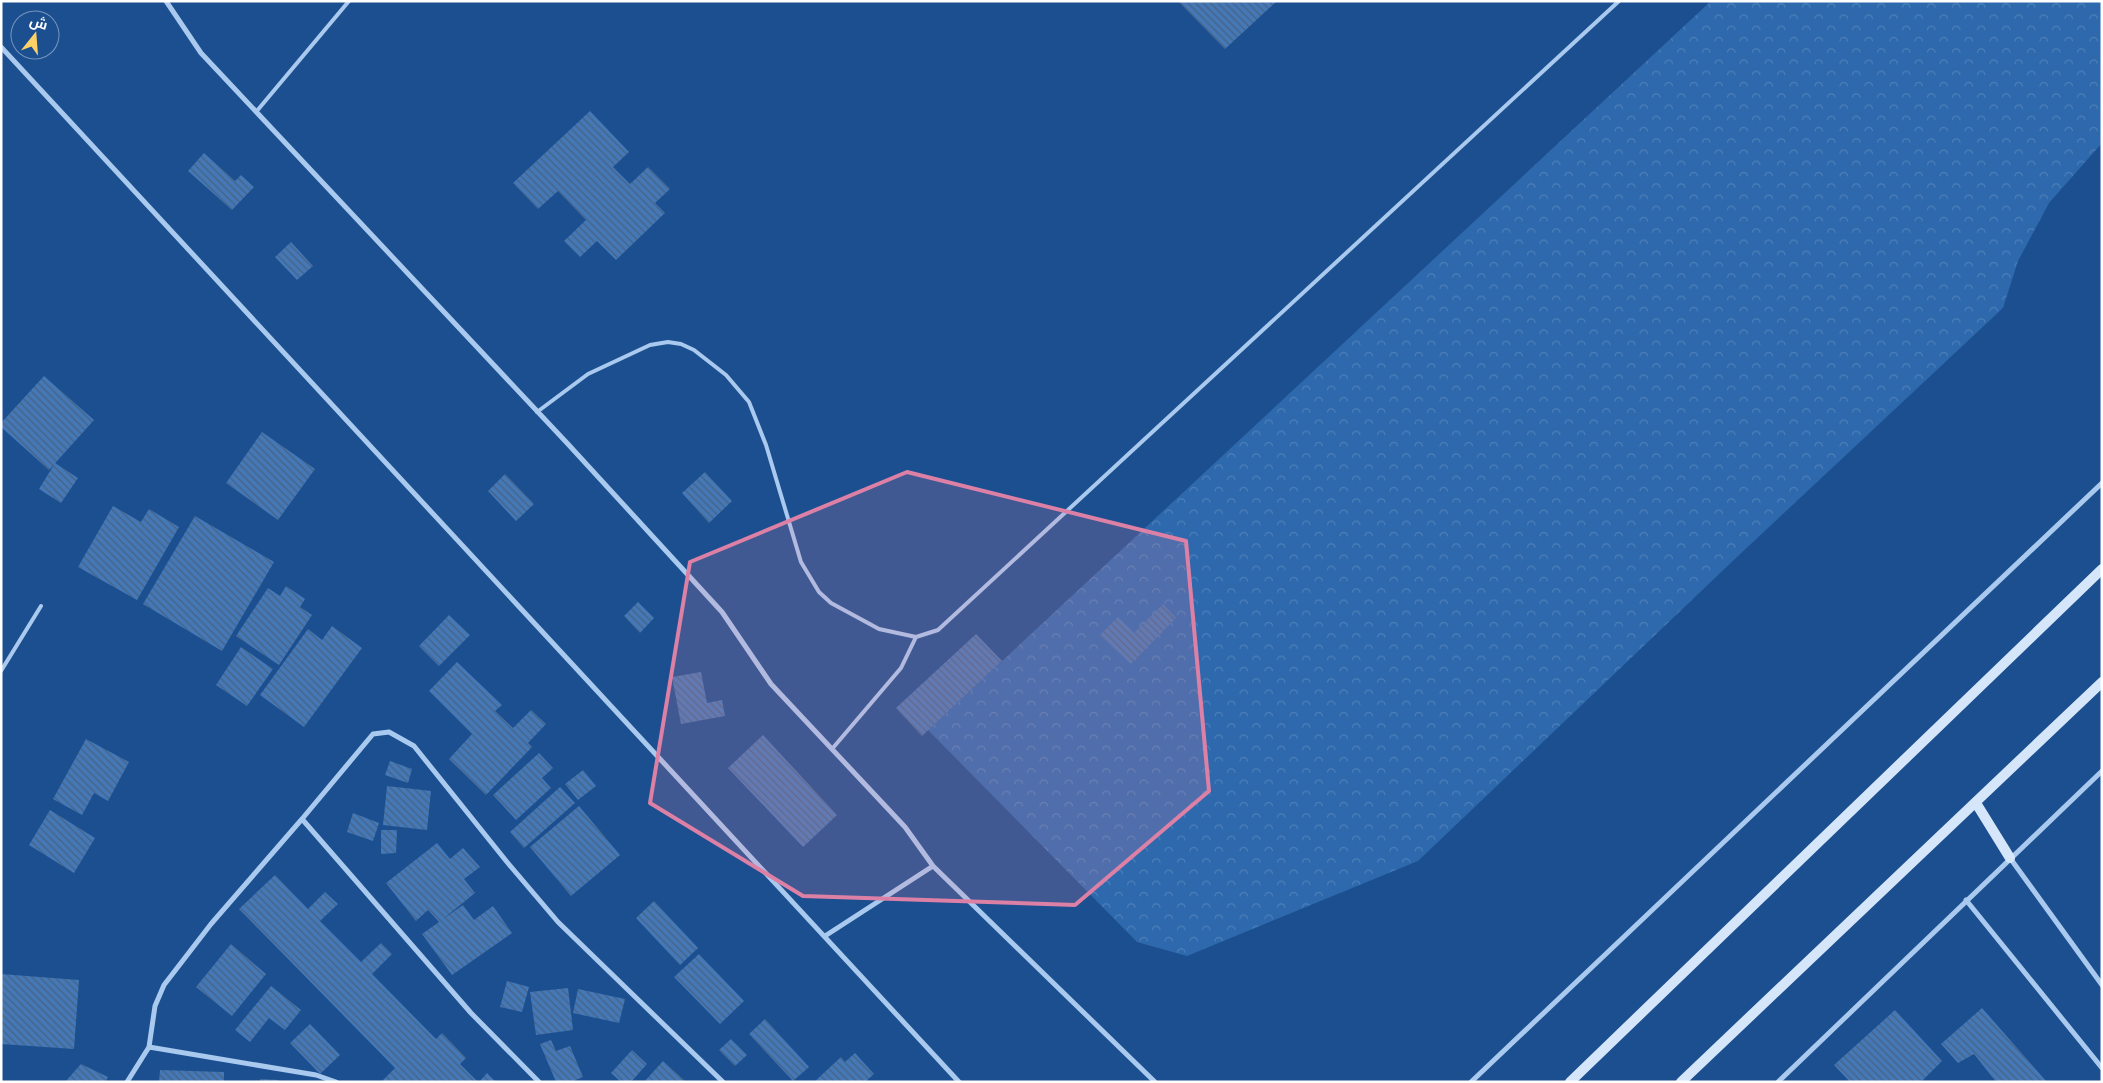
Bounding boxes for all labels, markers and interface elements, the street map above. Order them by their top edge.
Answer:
north arrow [10,10,60,60]
text: ش [27,10,50,35]

